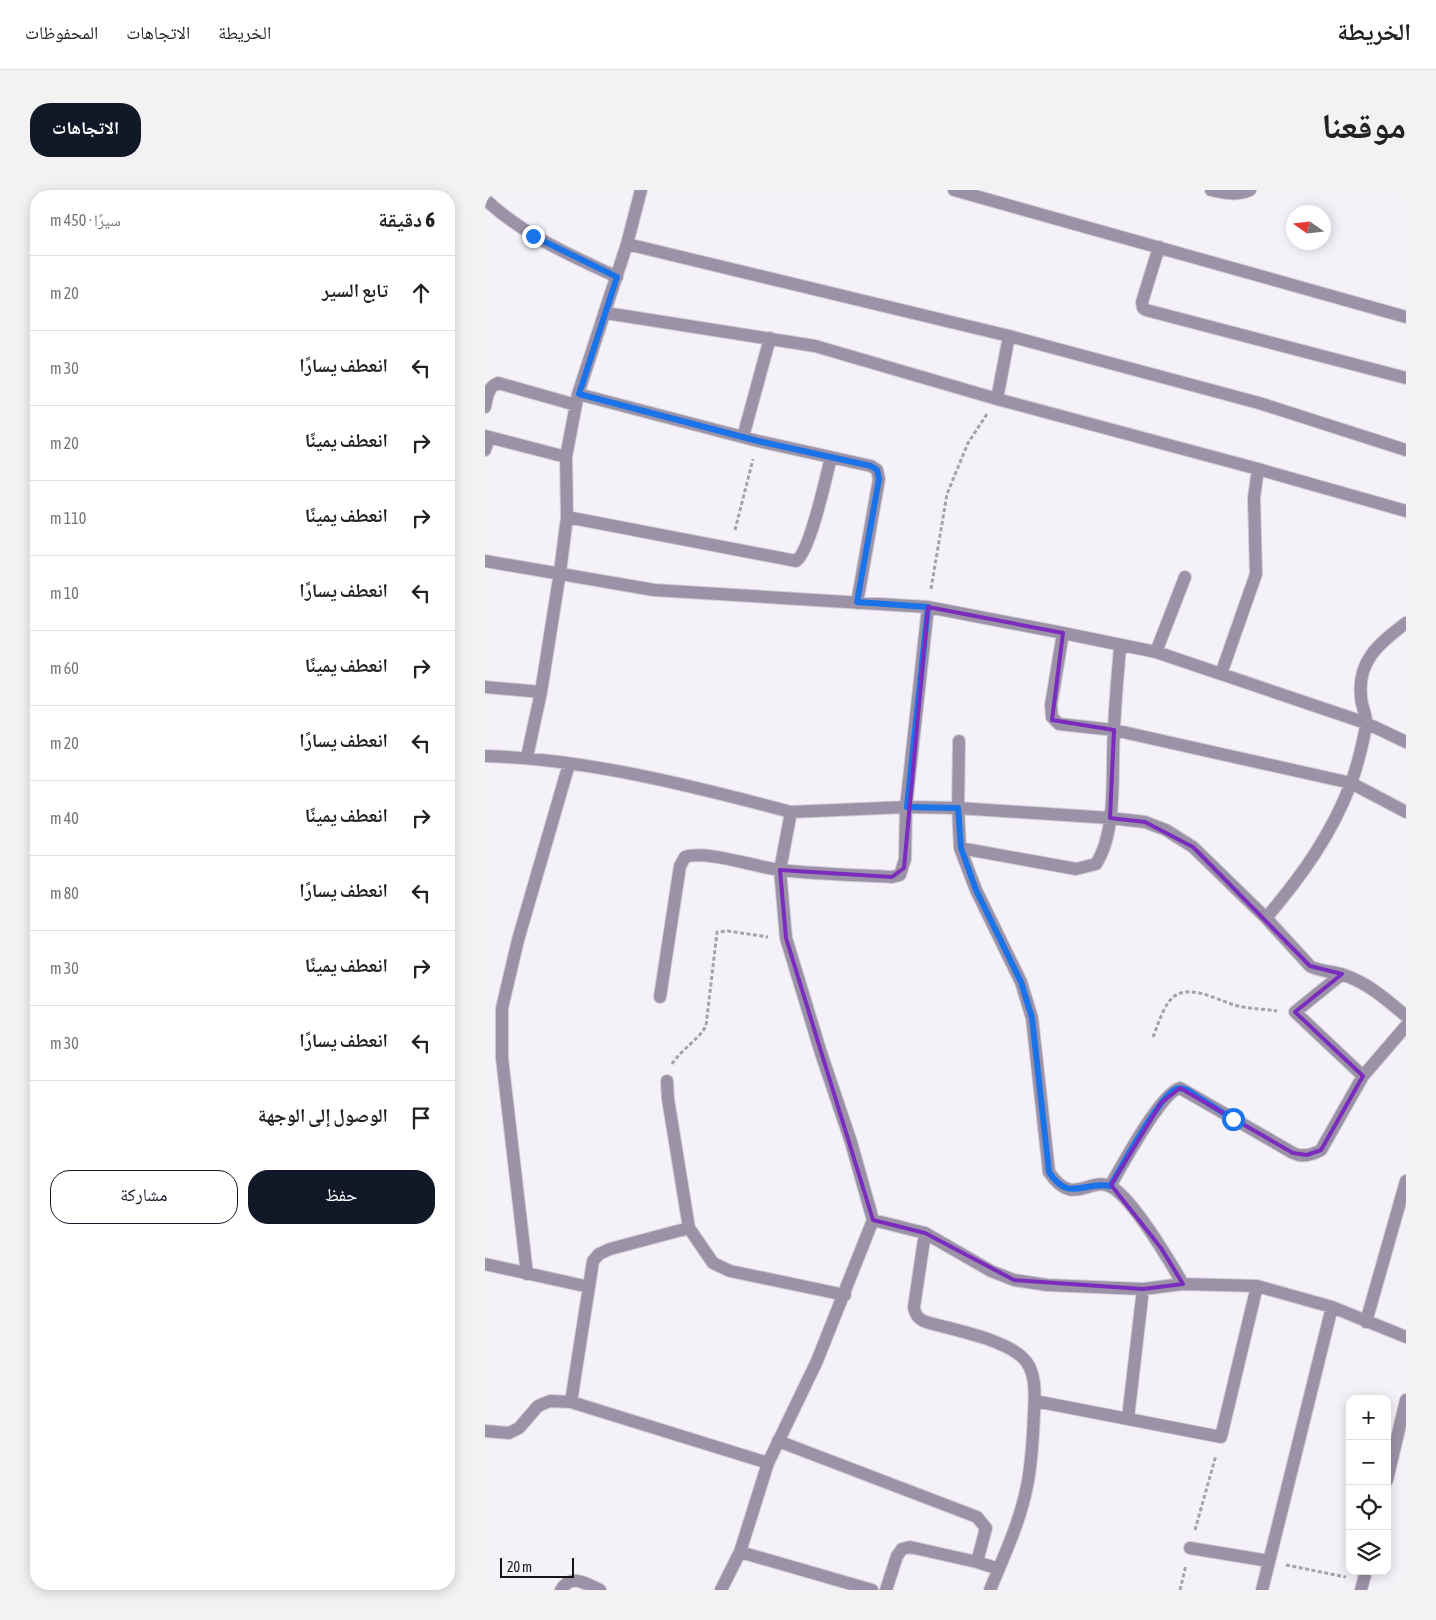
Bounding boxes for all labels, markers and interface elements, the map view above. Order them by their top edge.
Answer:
text: الخريطة [1337,18,1411,45]
text: المحفوظات [25,22,98,43]
text: الاتجاهات [126,22,190,43]
text: الخريطة [218,22,271,43]
button: الاتجاهات [30,103,141,157]
text: موقعنا [1321,105,1406,145]
north arrow [1286,205,1331,250]
text: 6 دقيقة [378,207,435,231]
text: سيرًا · 450 m [50,211,121,229]
route end [522,225,545,248]
text: تابع السير [322,279,388,301]
icon: ahead [407,279,435,307]
text: 20 m [50,284,79,302]
text: انعطف يسارًا [299,354,388,376]
icon: left [407,354,435,382]
text: 30 m [50,359,79,377]
text: انعطف يمينًا [305,429,388,451]
icon: right [407,429,435,457]
text: 20 m [50,434,79,452]
text: انعطف يمينًا [305,504,388,526]
icon: right [407,504,435,532]
text: 110 m [50,509,86,527]
text: انعطف يسارًا [299,579,388,601]
icon: left [407,579,435,607]
text: 10 m [50,584,79,602]
text: انعطف يمينًا [305,654,388,676]
icon: right [407,654,435,682]
text: 60 m [50,659,79,677]
text: انعطف يسارًا [299,729,388,751]
icon: left [407,729,435,757]
text: 20 m [50,734,79,752]
text: انعطف يمينًا [305,804,388,826]
icon: right [407,804,435,832]
text: 40 m [50,809,79,827]
text: انعطف يسارًا [299,879,388,901]
icon: left [407,879,435,907]
text: 80 m [50,884,79,902]
text: انعطف يمينًا [305,954,388,976]
icon: right [407,954,435,982]
text: 30 m [50,959,79,977]
text: انعطف يسارًا [299,1029,388,1051]
icon: left [407,1029,435,1057]
text: 30 m [50,1034,79,1052]
text: الوصول إلى الوجهة [258,1104,388,1126]
icon: arrive [407,1104,435,1132]
route start [1222,1108,1245,1131]
button: مشاركة [50,1170,238,1224]
button: حفظ [248,1170,435,1224]
map controls [1346,1395,1391,1575]
button: + [1346,1395,1391,1440]
button: − [1346,1440,1391,1485]
button: locate [1346,1485,1391,1530]
button: layers [1346,1530,1391,1575]
scale bar [500,1555,574,1578]
text: 20 m [507,1559,532,1575]

